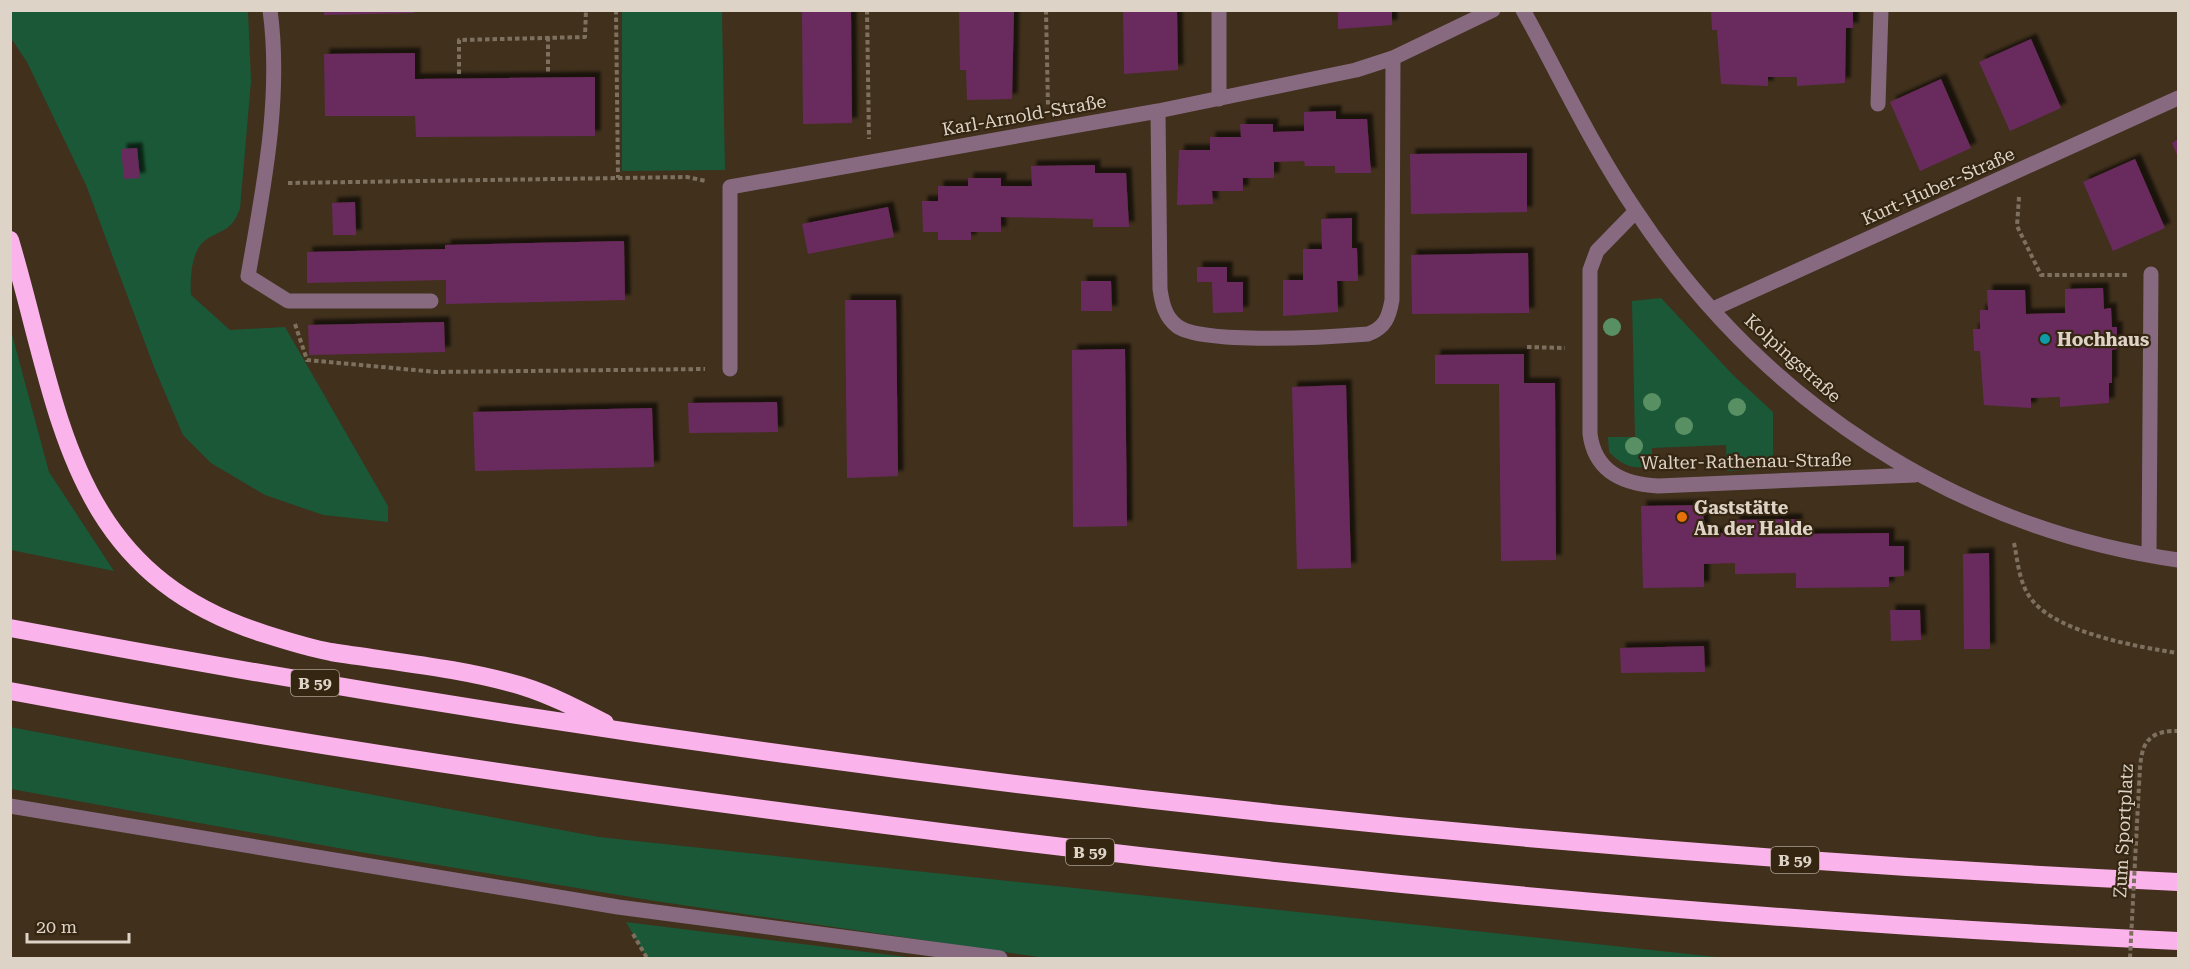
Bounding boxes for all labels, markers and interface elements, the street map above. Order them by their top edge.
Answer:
street label: Karl-Arnold-Straße [940,90,1108,140]
street label: Kurt-Huber-Straße [1858,143,2018,229]
street label: Kolpingstraße [1741,309,1845,407]
place label: Hochhaus [2057,329,2149,350]
marker: Hochhaus [2038,332,2052,346]
street label: Walter-Rathenau-Straße [1640,449,1852,473]
place label: Gaststätte An der Halde [1694,497,1813,539]
marker: Gaststätte An der Halde [1675,510,1689,524]
road number: B 59 [291,670,339,696]
street label: Zum Sportplatz [2109,763,2137,899]
road number: B 59 [1066,839,1114,865]
road number: B 59 [1771,847,1819,873]
scale bar [27,906,129,944]
text: 20 m [36,916,77,937]

